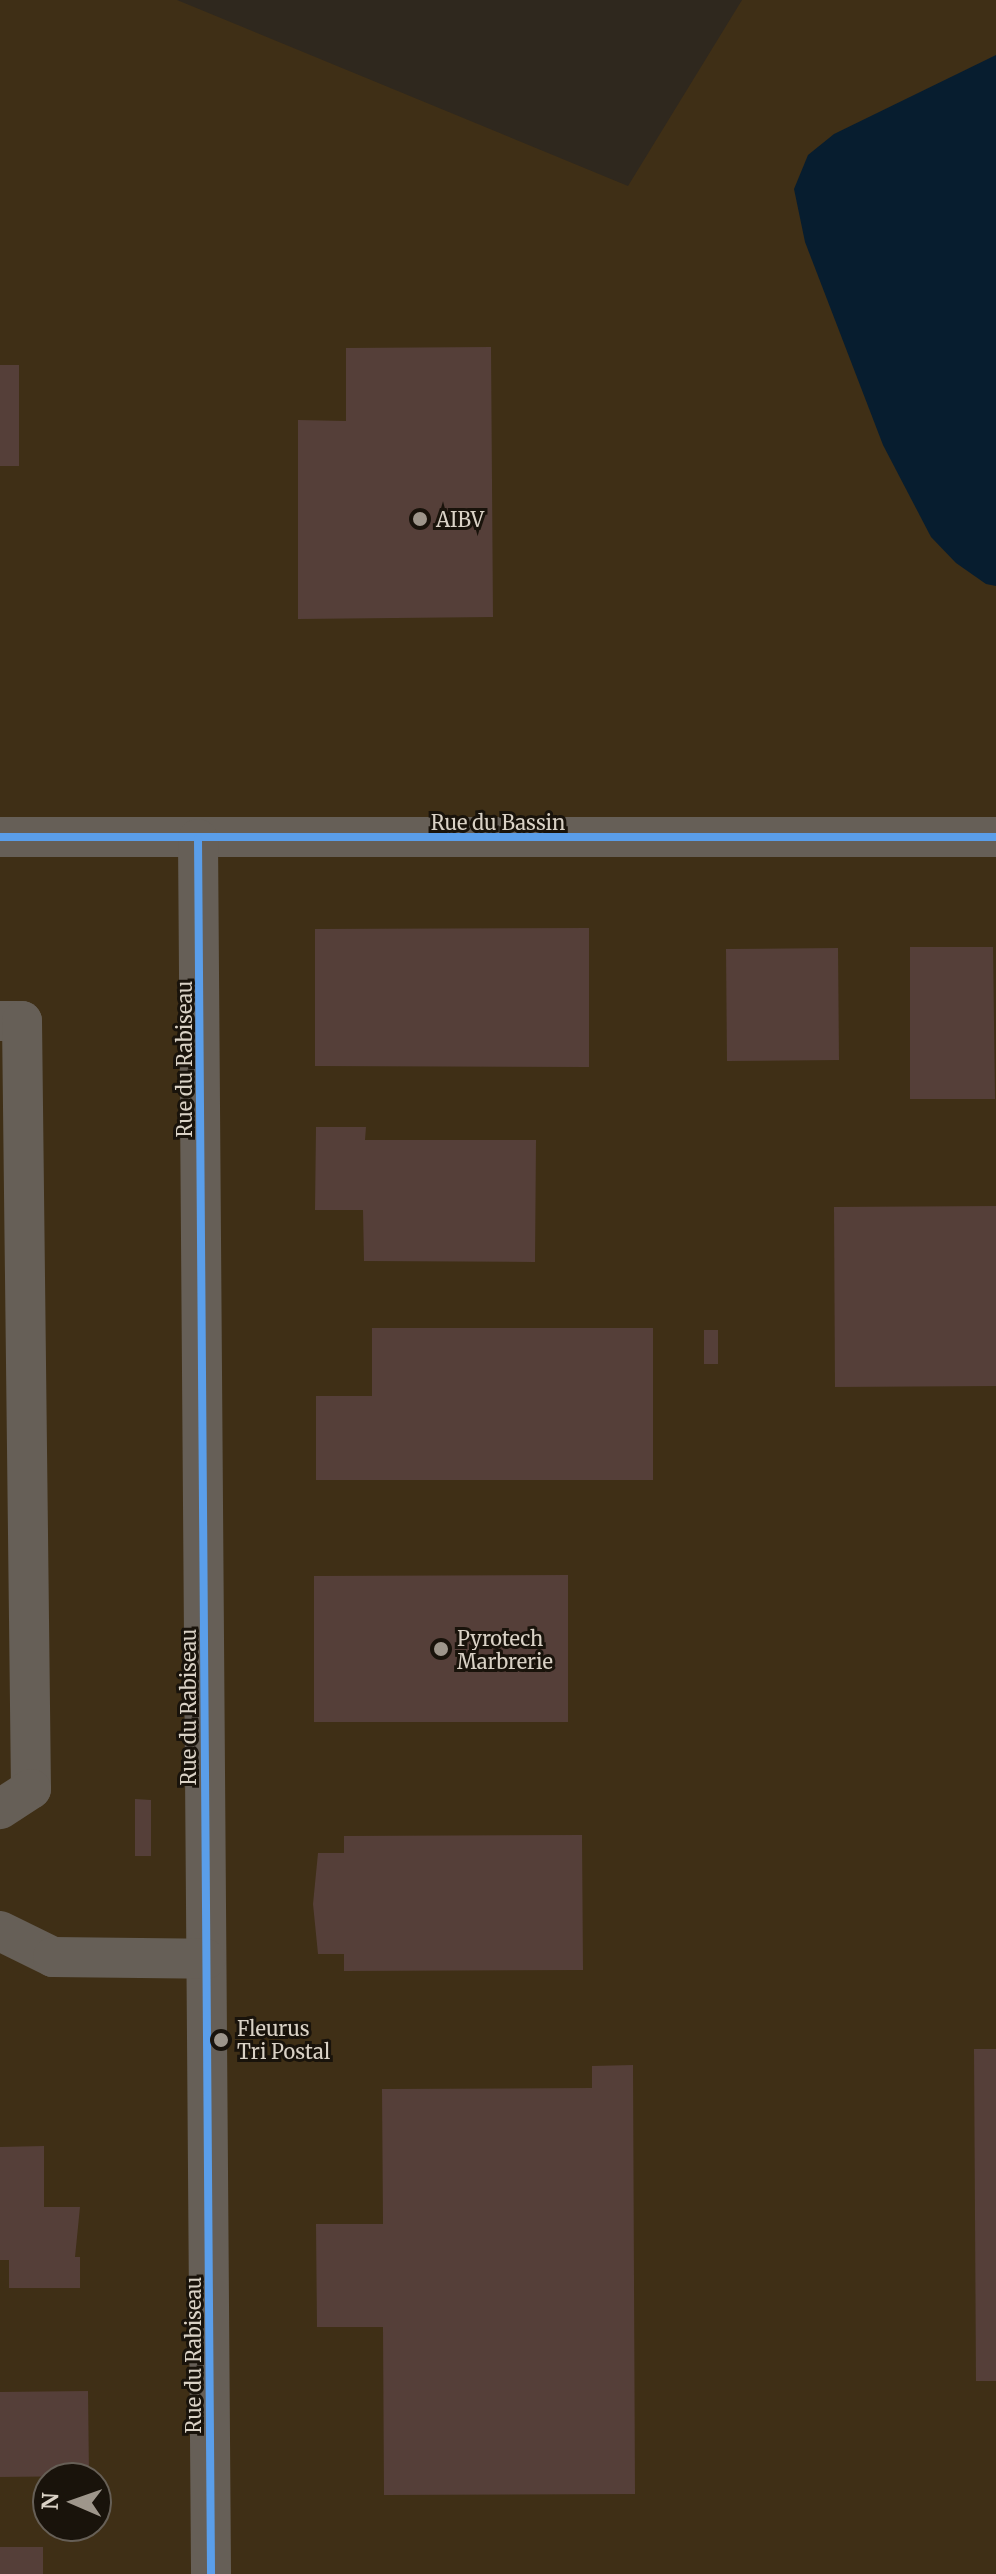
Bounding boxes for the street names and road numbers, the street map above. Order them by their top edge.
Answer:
street label: Rue du Bassin [431,810,565,834]
street label: Rue du Rabiseau [172,981,196,1137]
street label: Rue du Rabiseau [176,1629,200,1785]
street label: Rue du Rabiseau [181,2277,205,2433]

